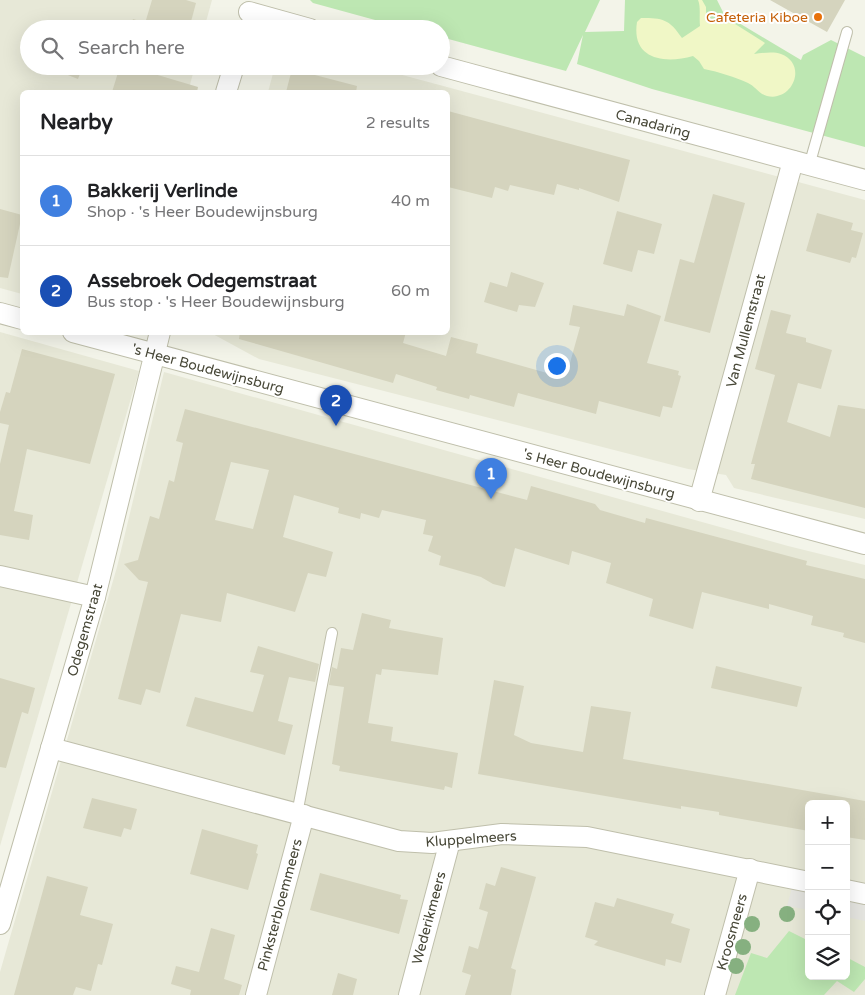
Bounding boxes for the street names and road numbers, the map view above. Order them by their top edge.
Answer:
street label: Canadaring [614,106,692,142]
street label: Van Mullemstraat [723,272,770,390]
street label: 's Heer Boudewijnsburg [130,341,286,397]
street label: 's Heer Boudewijnsburg [521,446,677,502]
street label: Odegemstraat [64,581,107,678]
street label: Kluppelmeers [425,827,517,851]
street label: Pinksterbloemmeers [254,837,306,973]
street label: Wederikmeers [408,869,450,966]
street label: Kroosmeers [713,891,751,972]

